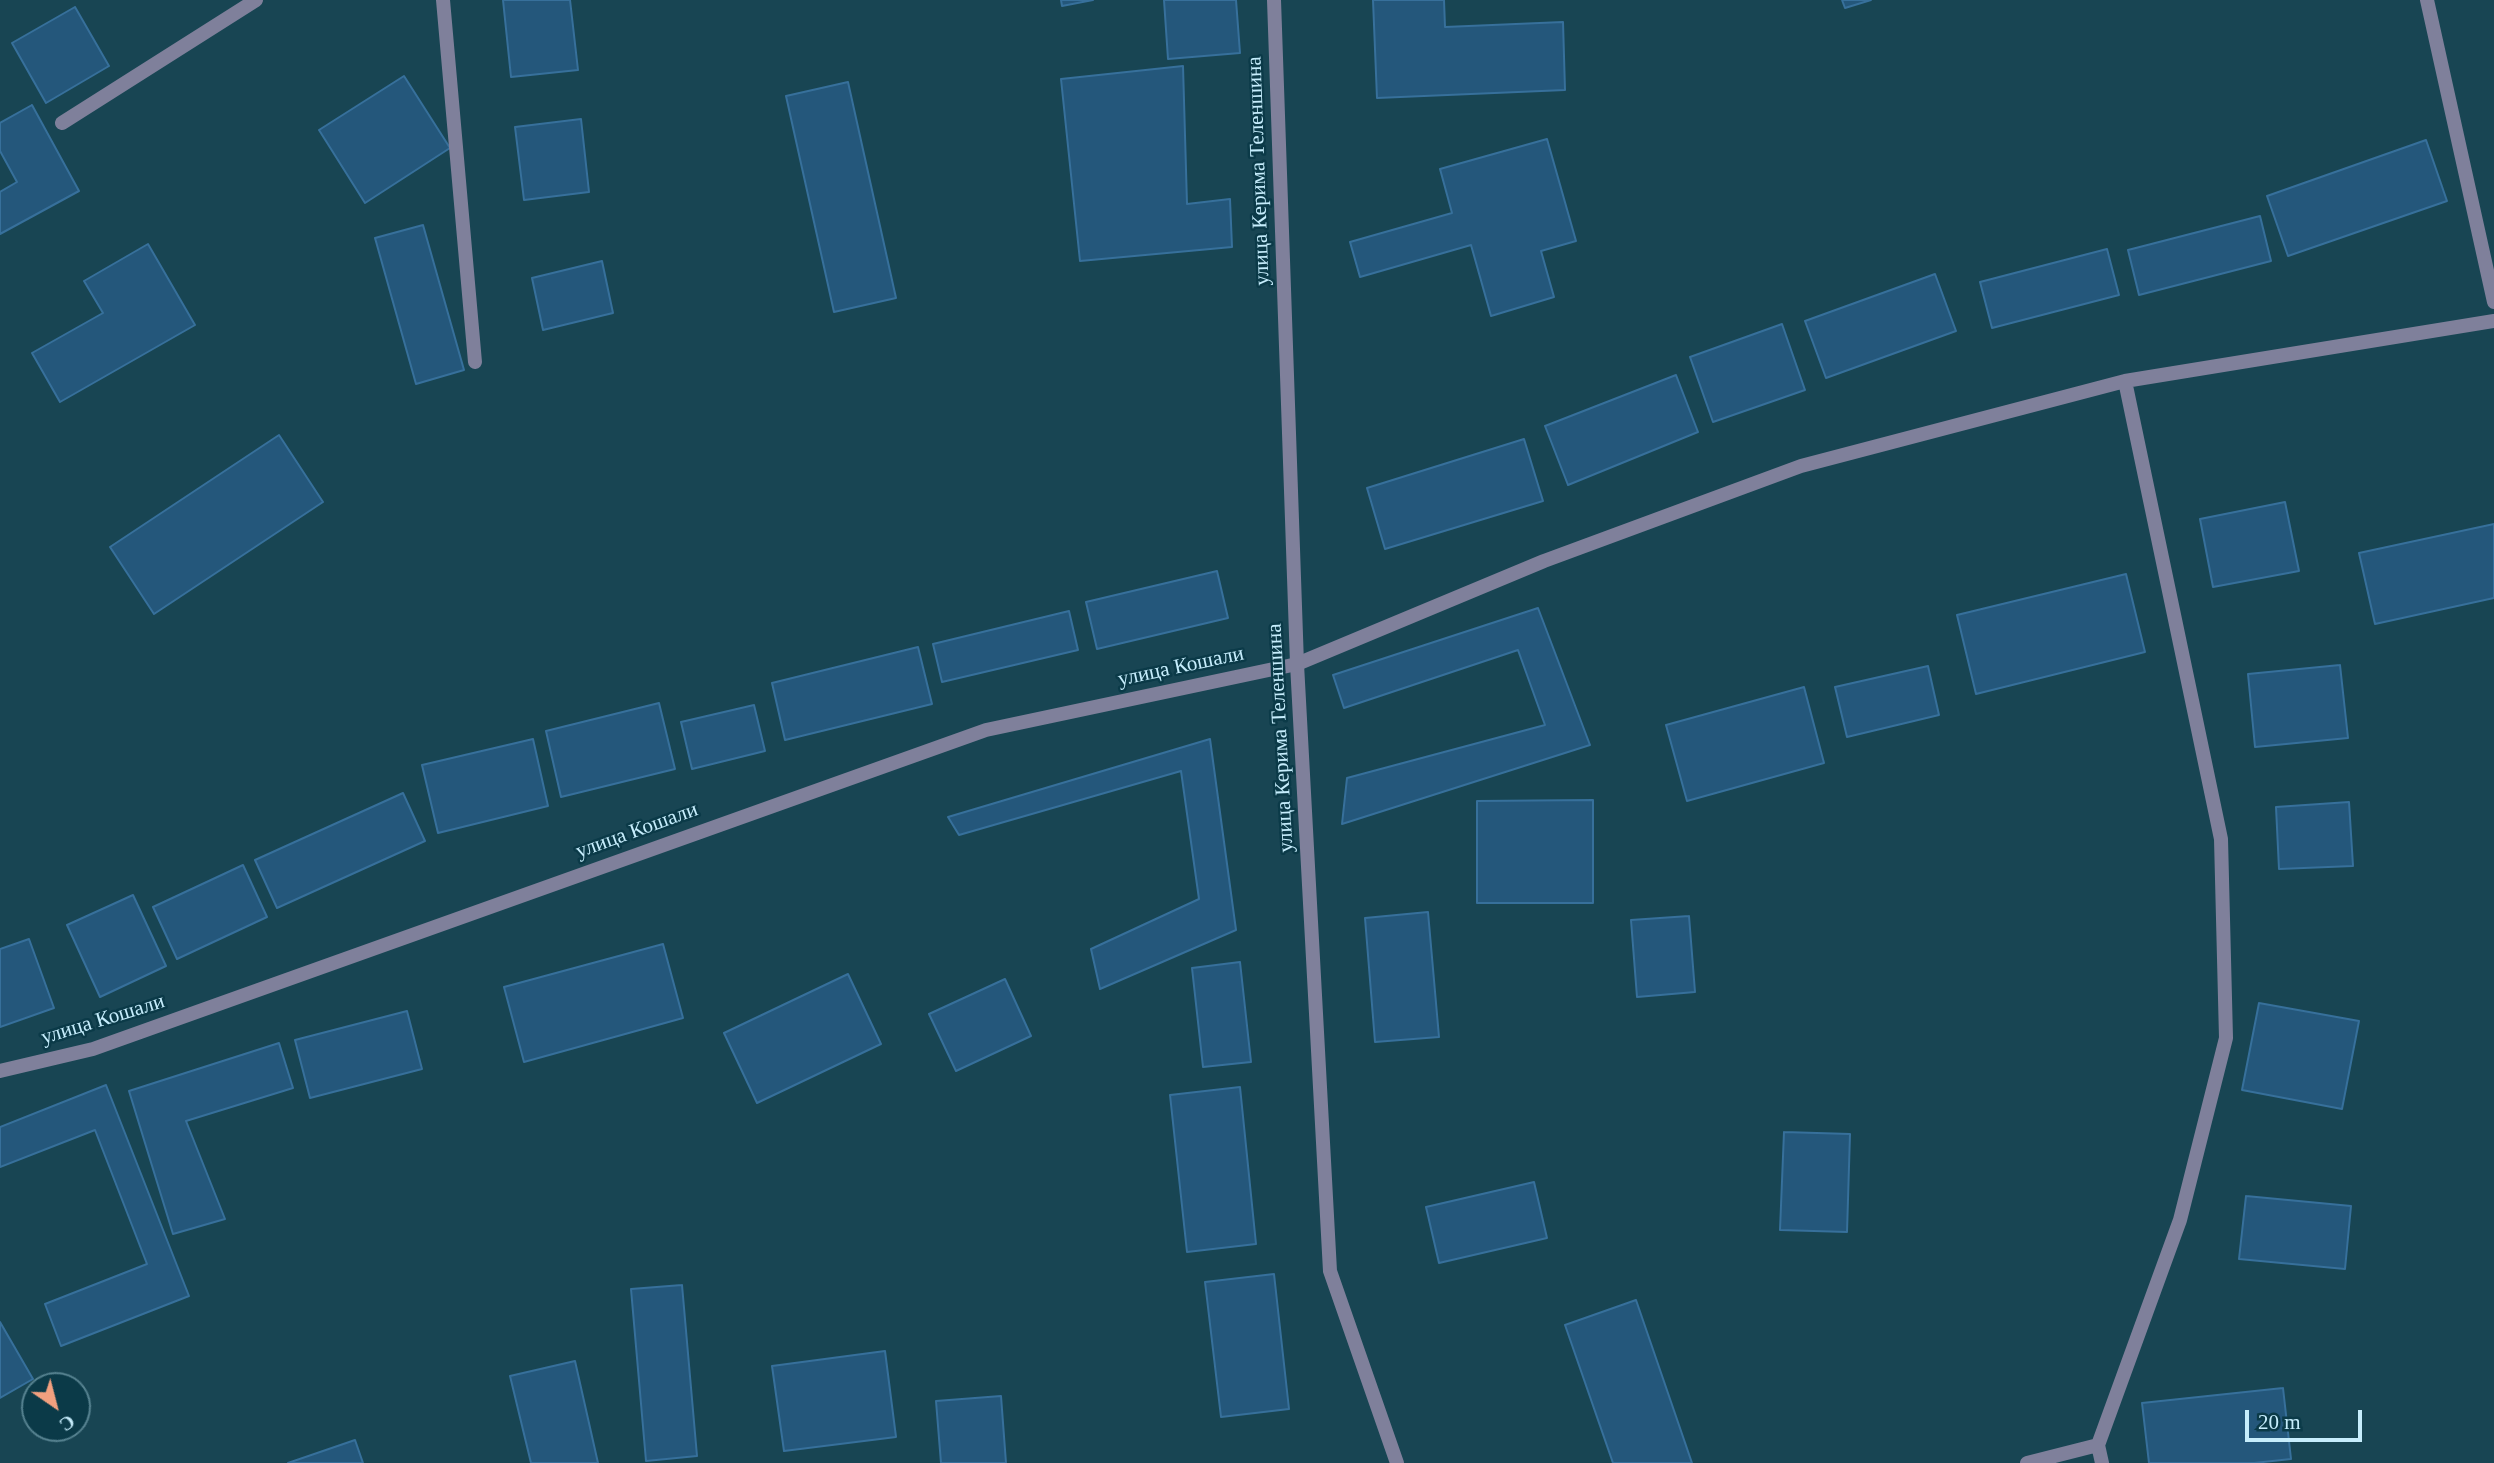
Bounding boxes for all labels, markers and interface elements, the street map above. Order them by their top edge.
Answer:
street label: улица Керима Теленшина [1242,56,1276,286]
street label: улица Керима Теленшина [1262,623,1300,853]
street label: улица Кошали [1116,641,1246,693]
street label: улица Кошали [573,797,701,865]
street label: улица Кошали [38,989,168,1051]
north arrow [21,1372,91,1442]
scale bar [2249,1396,2366,1440]
text: С [56,1410,79,1436]
text: 20 m [2258,1410,2301,1434]

